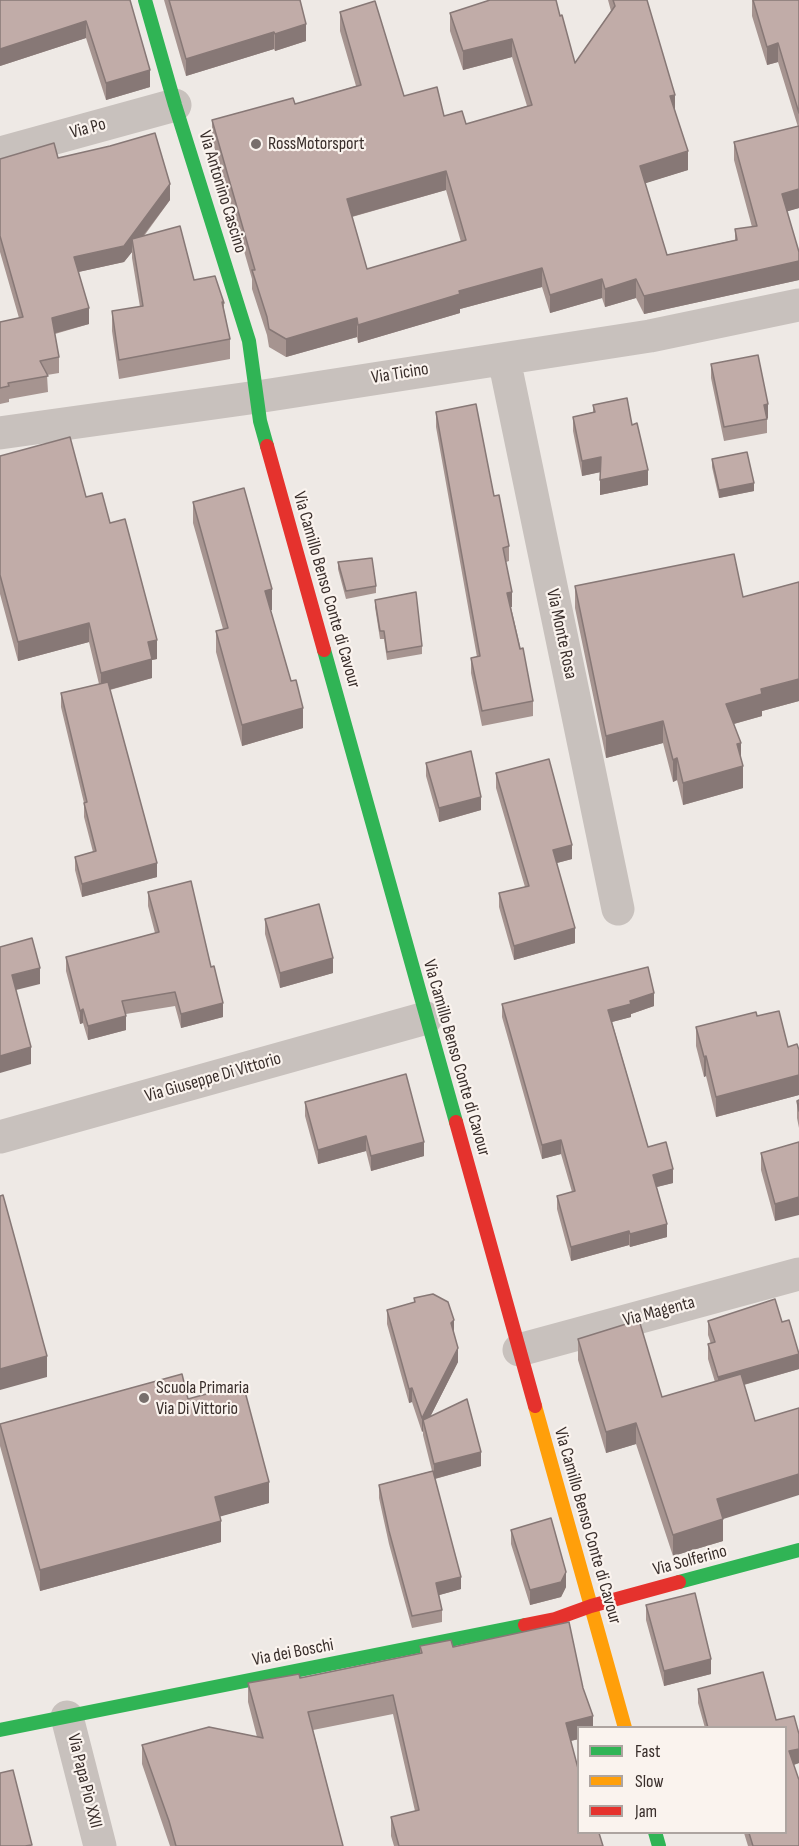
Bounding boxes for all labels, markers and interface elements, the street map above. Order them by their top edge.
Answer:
street label: Via Po [68,114,108,144]
street label: Via Antonino Cascino [193,128,251,256]
place label: RossMotorsport [268,133,364,155]
marker: RossMotorsport [249,137,263,151]
street label: Via Ticino [370,359,430,389]
street label: Via Camillo Benso Conte di Cavour [288,489,364,691]
street label: Via Monte Rosa [541,587,581,681]
street label: Via Camillo Benso Conte di Cavour [418,957,494,1159]
street label: Via Giuseppe Di Vittorio [142,1048,284,1108]
street label: Via Magenta [621,1292,697,1332]
place label: Scuola Primaria Via Di Vittorio [156,1377,249,1420]
marker: Scuola Primaria Via Di Vittorio [137,1391,151,1405]
street label: Via Camillo Benso Conte di Cavour [549,1425,625,1627]
street label: Via Solferino [651,1541,729,1581]
street label: Via dei Boschi [251,1635,335,1671]
legend [577,1726,787,1834]
street label: Via Papa Pio XXII [62,1731,106,1831]
text: Fast [635,1741,660,1762]
text: Slow [635,1771,664,1792]
text: Jam [635,1801,657,1822]

